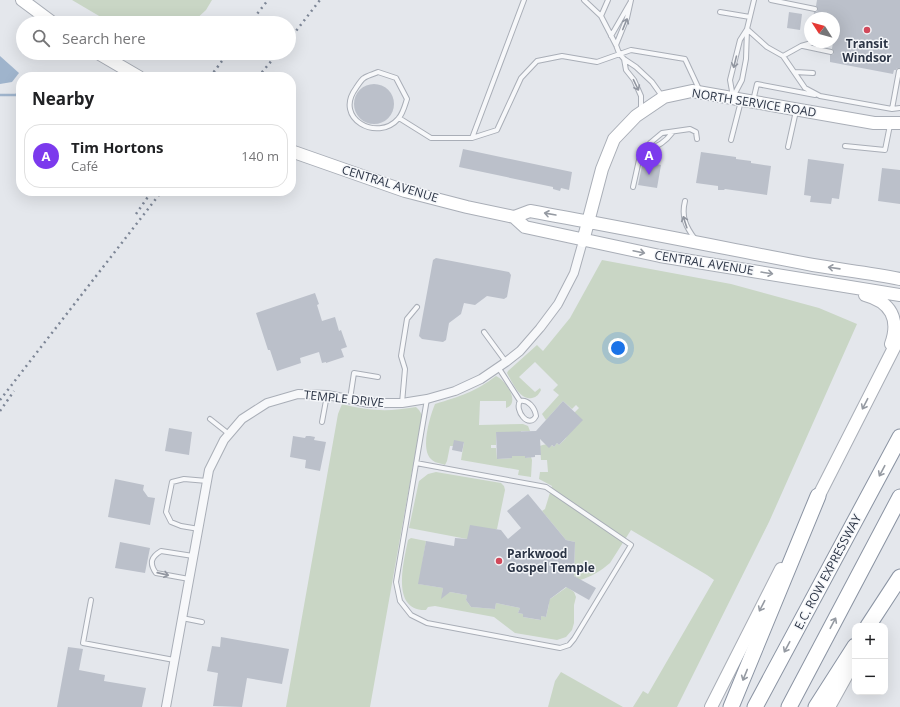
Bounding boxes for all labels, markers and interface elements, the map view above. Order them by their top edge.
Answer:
north arrow [804,12,840,48]
search box [16,16,296,60]
one-way arrow [622,18,629,30]
marker: Transit Windsor [862,25,872,35]
icon: search [30,27,52,49]
text: Search here [62,28,146,48]
place label: Transit Windsor [842,35,892,66]
one-way arrow [730,55,738,68]
one-way arrow [633,78,640,90]
street label: NORTH SERVICE ROAD [691,84,818,121]
text: Nearby [32,87,94,110]
text: Tim Hortons [71,137,164,157]
pin: A [636,142,662,175]
text: A [42,147,50,165]
text: 140 m [241,147,279,165]
text: Café [71,157,98,175]
street label: CENTRAL AVENUE [340,161,440,206]
one-way arrow [544,210,557,218]
one-way arrow [681,217,689,229]
street label: CENTRAL AVENUE [653,246,755,279]
one-way arrow [632,248,645,256]
one-way arrow [828,264,841,272]
one-way arrow [760,269,773,277]
your location [608,338,628,358]
street label: TEMPLE DRIVE [303,386,385,411]
one-way arrow [861,397,869,409]
one-way arrow [877,465,885,477]
street label: E.C. ROW EXPRESSWAY [790,511,865,632]
place label: Parkwood Gospel Temple [507,545,595,576]
marker: Parkwood Gospel Temple [494,556,504,566]
one-way arrow [156,571,169,578]
one-way arrow [758,600,766,612]
one-way arrow [830,617,838,629]
map controls [852,623,888,695]
button: + [852,623,888,659]
one-way arrow [783,641,791,653]
button: − [852,659,888,695]
one-way arrow [740,668,748,680]

